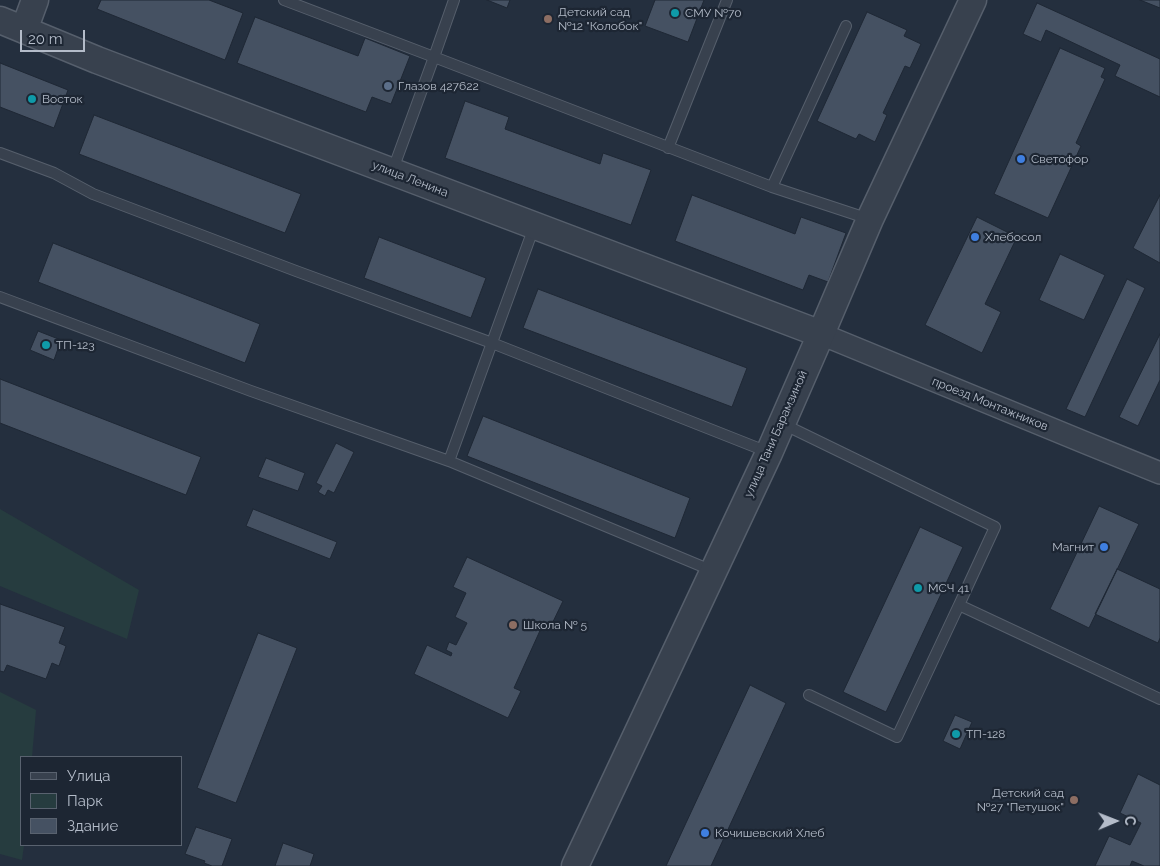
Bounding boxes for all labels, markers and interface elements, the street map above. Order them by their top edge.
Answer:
place label: Детский сад №12 "Колобок" [558,5,642,33]
place label: СМУ №70 [685,6,742,20]
marker: СМУ №70 [669,7,681,19]
marker: Детский сад №12 "Колобок" [542,13,554,25]
scale bar [22,20,88,52]
text: 20 m [28,30,63,48]
place label: Глазов 427622 [398,79,479,93]
marker: Глазов 427622 [382,80,394,92]
place label: Восток [42,92,83,106]
marker: Восток [26,93,38,105]
place label: Светофор [1031,152,1088,166]
marker: Светофор [1015,153,1027,165]
street label: улица Ленина [370,158,450,200]
place label: Хлебосол [985,230,1041,244]
marker: Хлебосол [969,231,981,243]
place label: ТП-123 [56,338,95,352]
marker: ТП-123 [40,339,52,351]
street label: улица Тани Барамзиной [741,368,811,500]
street label: проезд Монтажников [930,374,1050,434]
place label: Магнит [1052,540,1094,554]
marker: Магнит [1098,541,1110,553]
place label: МСЧ 41 [928,581,969,595]
marker: МСЧ 41 [912,582,924,594]
place label: Школа № 5 [523,618,587,632]
marker: Школа № 5 [507,619,519,631]
place label: ТП-128 [966,727,1005,741]
marker: ТП-128 [950,728,962,740]
legend [20,756,182,846]
text: Улица [67,767,111,785]
place label: Детский сад №27 "Петушок" [977,786,1064,814]
text: Парк [67,792,103,810]
marker: Детский сад №27 "Петушок" [1068,794,1080,806]
north arrow [1090,796,1140,846]
text: С [1122,816,1138,826]
text: Здание [67,817,118,835]
place label: Кочишевский Хлеб [715,826,825,840]
marker: Кочишевский Хлеб [699,827,711,839]

